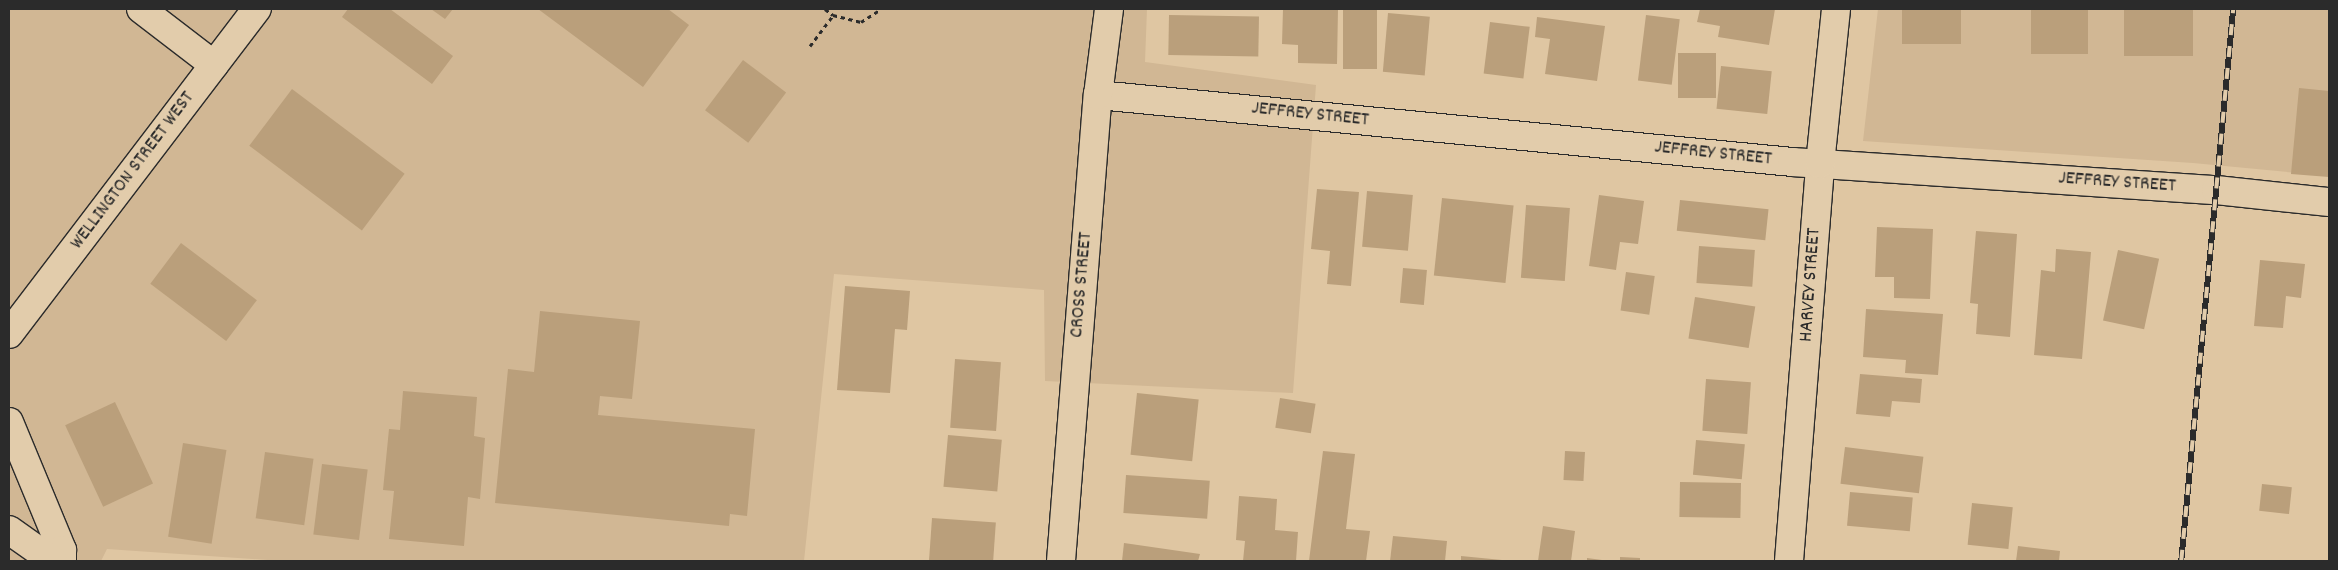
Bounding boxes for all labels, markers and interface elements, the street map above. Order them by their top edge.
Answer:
street label: WELLINGTON STREET WEST [66,87,200,255]
street label: JEFFREY STREET [1250,97,1370,133]
street label: JEFFREY STREET [1653,136,1773,172]
street label: JEFFREY STREET [2057,167,2177,199]
street label: HARVEY STREET [1795,227,1827,343]
street label: CROSS STREET [1065,231,1099,339]

